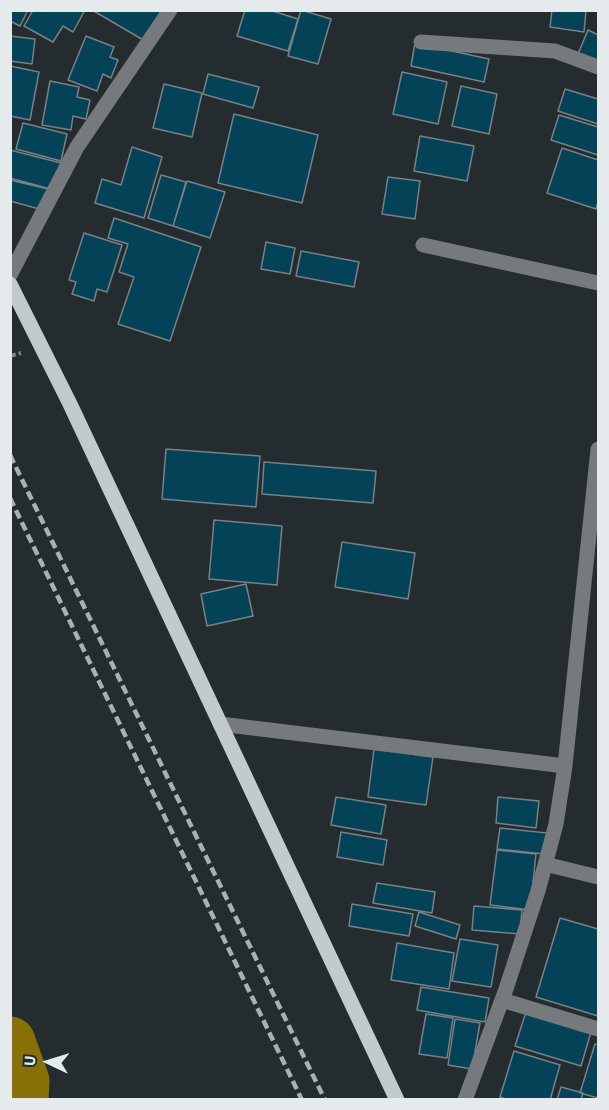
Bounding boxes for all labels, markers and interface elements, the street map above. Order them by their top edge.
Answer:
north arrow [18,1032,78,1092]
text: U [19,1055,41,1067]

